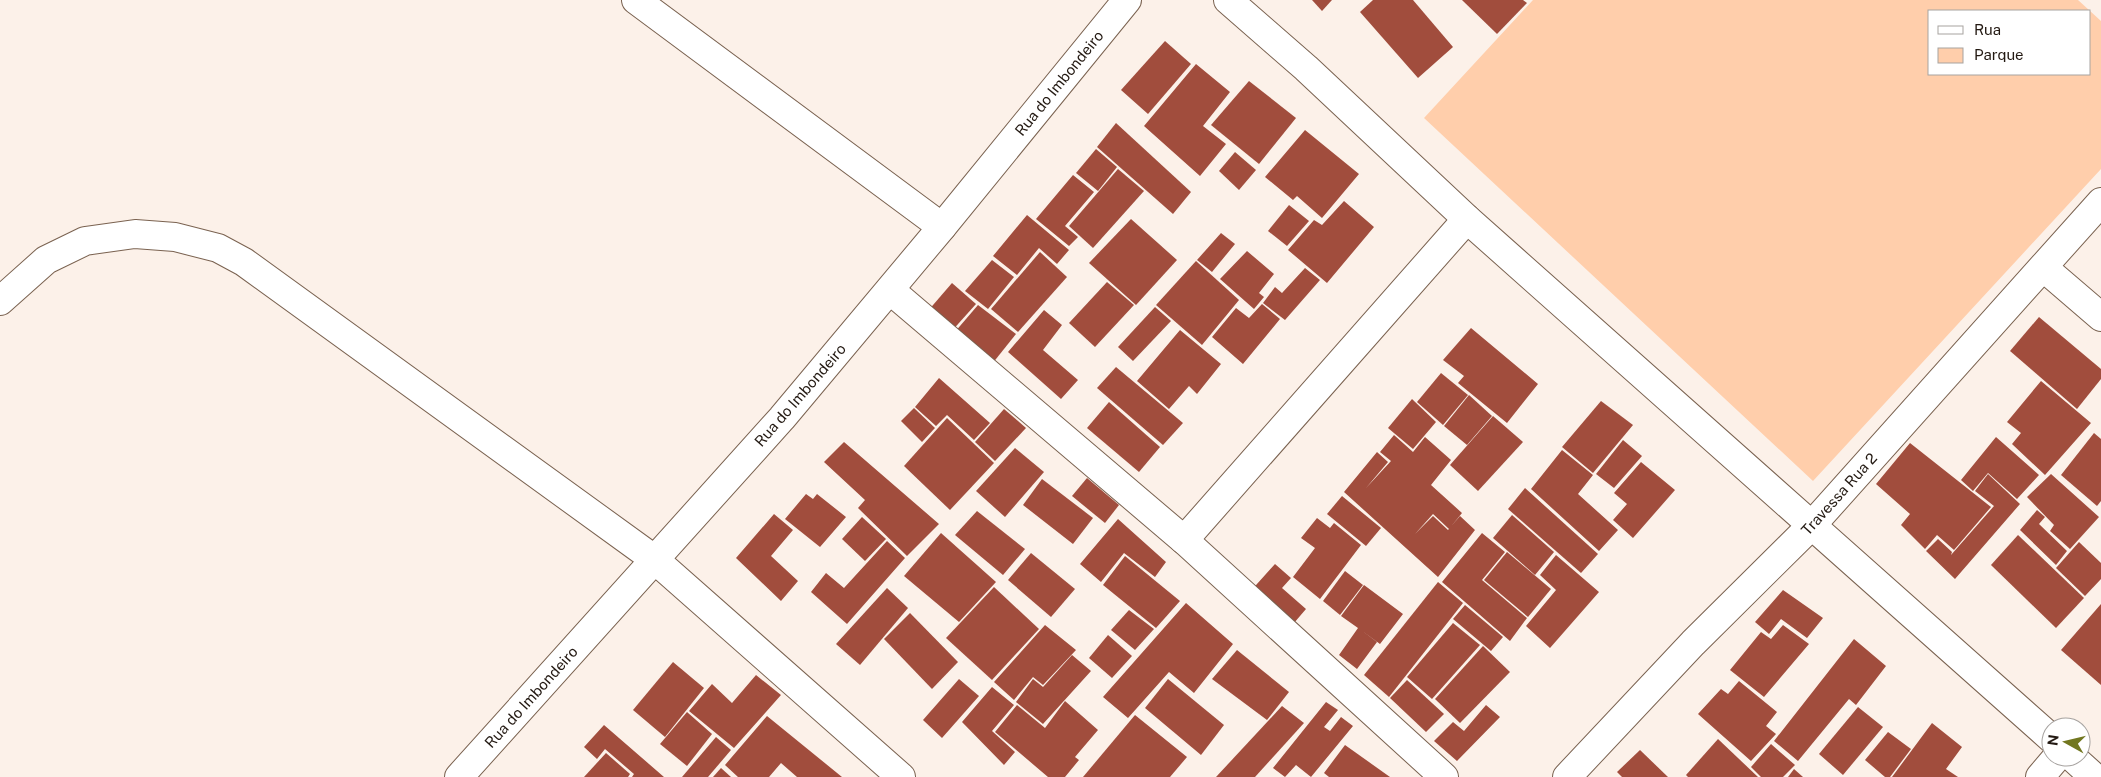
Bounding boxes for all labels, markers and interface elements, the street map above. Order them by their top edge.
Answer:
legend [1928,10,2091,75]
text: Rua [1974,21,2001,38]
street label: Rua do Imbondeiro [1011,27,1107,139]
text: Parque [1974,46,2024,63]
street label: Rua do Imbondeiro [751,340,849,450]
street label: Travessa Rua 2 [1798,449,1880,539]
street label: Rua do Imbondeiro [481,643,581,751]
north arrow [2041,717,2091,767]
text: N [2044,734,2062,747]

